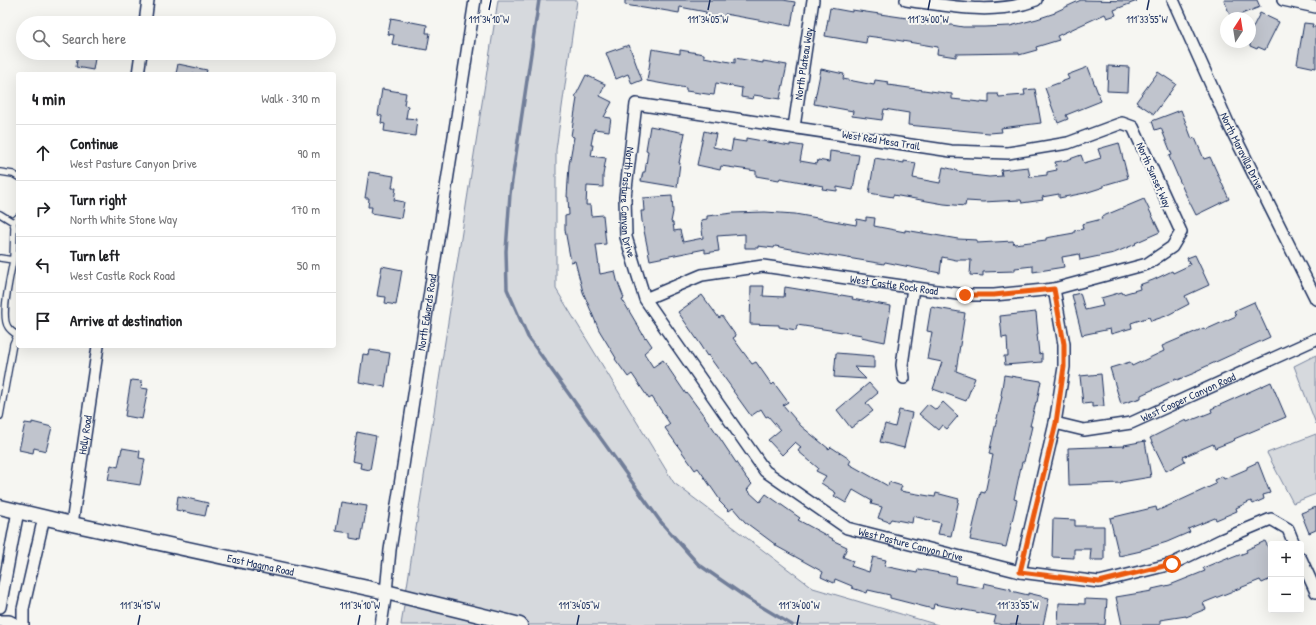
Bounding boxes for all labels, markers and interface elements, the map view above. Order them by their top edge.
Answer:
north arrow [1220,12,1256,48]
text: 111°34'10"W [469,13,510,26]
text: 111°34'05"W [688,13,729,26]
text: 111°34'00"W [907,13,949,26]
text: 111°33'55"W [1126,13,1169,26]
search box [16,16,336,60]
street label: North Plateau Way [791,26,816,101]
icon: search [30,27,52,49]
text: Search here [62,28,126,49]
text: 4 min [32,87,65,110]
text: Walk · 310 m [261,89,320,107]
street label: North Maravilla Drive [1217,110,1267,192]
street label: West Red Mesa Trail [841,127,921,153]
text: Continue [70,133,118,154]
street label: North Sunset Way [1133,140,1175,210]
icon: ahead [32,142,54,164]
text: 90 m [298,144,320,162]
street label: North Pasture Canyon Drive [618,146,639,260]
text: West Pasture Canyon Drive [70,154,197,172]
text: Turn right [70,189,126,210]
icon: right [32,198,54,220]
text: 170 m [291,200,320,218]
text: North White Stone Way [70,210,177,228]
text: Turn left [70,245,120,266]
icon: left [32,254,54,276]
text: 50 m [297,256,320,274]
text: West Castle Rock Road [70,266,175,284]
street label: North Edwards Road [414,272,440,352]
street label: West Castle Rock Road [849,272,940,298]
route end [956,286,974,304]
icon: arrive [32,310,54,332]
text: Arrive at destination [70,310,182,331]
street label: West Cooper Canyon Road [1138,369,1238,425]
street label: Holly Road [75,414,95,456]
street label: West Pasture Canyon Drive [857,524,965,564]
map controls [1268,541,1304,613]
button: + [1268,541,1304,577]
street label: East Magma Road [226,551,296,579]
route start [1163,555,1181,573]
button: − [1268,577,1304,613]
text: 111°34'15"W [120,599,161,612]
text: 111°34'10"W [340,599,381,612]
text: 111°34'05"W [559,599,600,612]
text: 111°34'00"W [778,599,820,612]
text: 111°33'55"W [997,599,1040,612]

